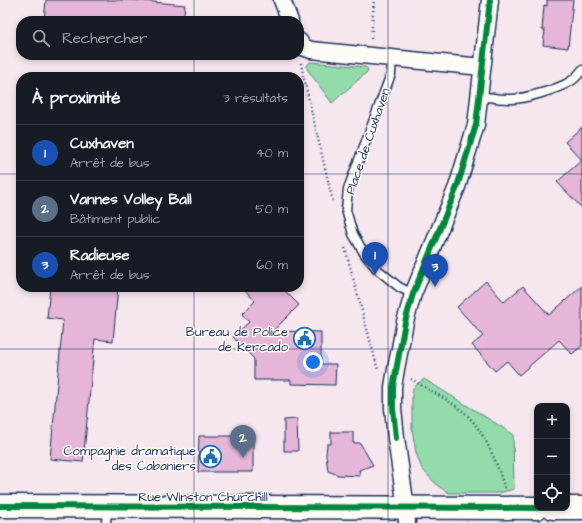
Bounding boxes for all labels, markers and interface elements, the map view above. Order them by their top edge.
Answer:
search box [16,16,304,60]
icon: search [30,27,52,49]
text: Rechercher [62,28,147,49]
street label: Place de Cuxhaven [341,85,395,197]
text: À proximité [32,86,121,110]
text: 3 résultats [223,89,288,107]
text: Cuxhaven [70,133,134,154]
text: 1 [44,144,46,162]
text: 40 m [256,144,288,162]
text: Arrêt de bus [70,154,150,172]
text: Vannes Volley Ball [70,189,192,210]
text: 2 [41,200,49,218]
text: 50 m [255,200,288,218]
text: Bâtiment public [70,210,161,228]
pin: 1 [362,242,388,275]
text: Radieuse [70,245,130,266]
pin: 3 [422,254,448,287]
text: 3 [42,256,48,274]
text: 60 m [256,256,288,274]
text: Arrêt de bus [70,266,150,284]
place label: Bureau de Police de Kercado [186,323,289,356]
public building icon: Bureau de Police de Kercado [291,325,317,351]
your location [303,352,323,372]
map controls [534,403,570,511]
button: + [534,403,570,439]
pin: 2 [230,425,256,458]
button: − [534,439,570,475]
place label: Compagnie dramatique des Cabaniers [63,442,196,475]
public building icon: Compagnie dramatique des Cabaniers [198,444,224,470]
button: locate [534,475,570,511]
street label: Rue Winston Churchill [138,488,268,506]

